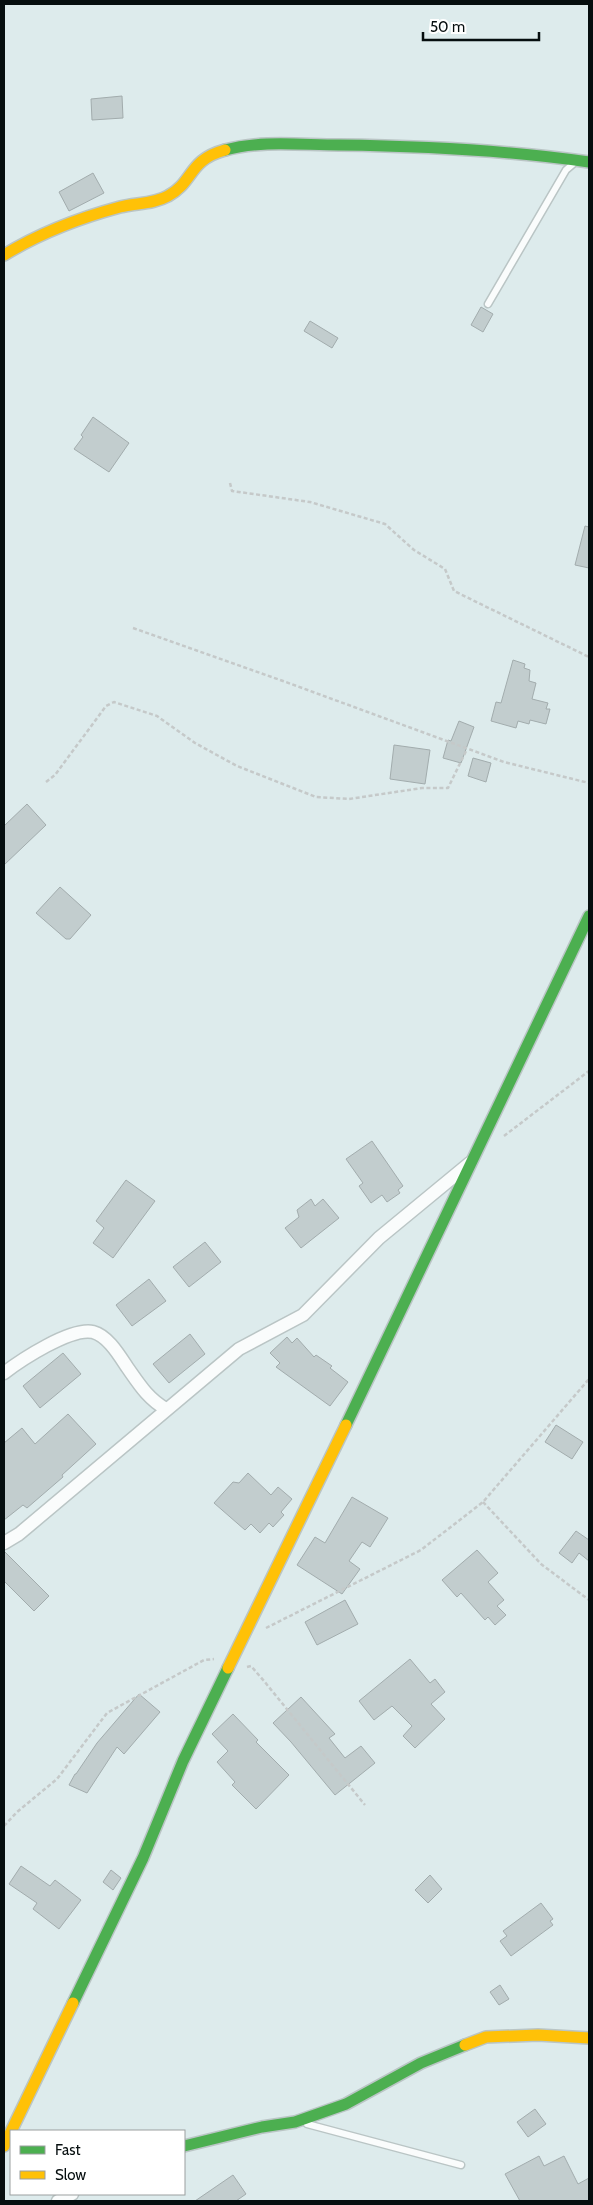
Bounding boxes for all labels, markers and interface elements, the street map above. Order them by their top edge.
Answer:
scale bar [423,10,539,42]
text: 50 m [430,18,465,36]
legend [10,2130,185,2195]
text: Fast [55,2141,80,2159]
text: Slow [55,2166,86,2184]

